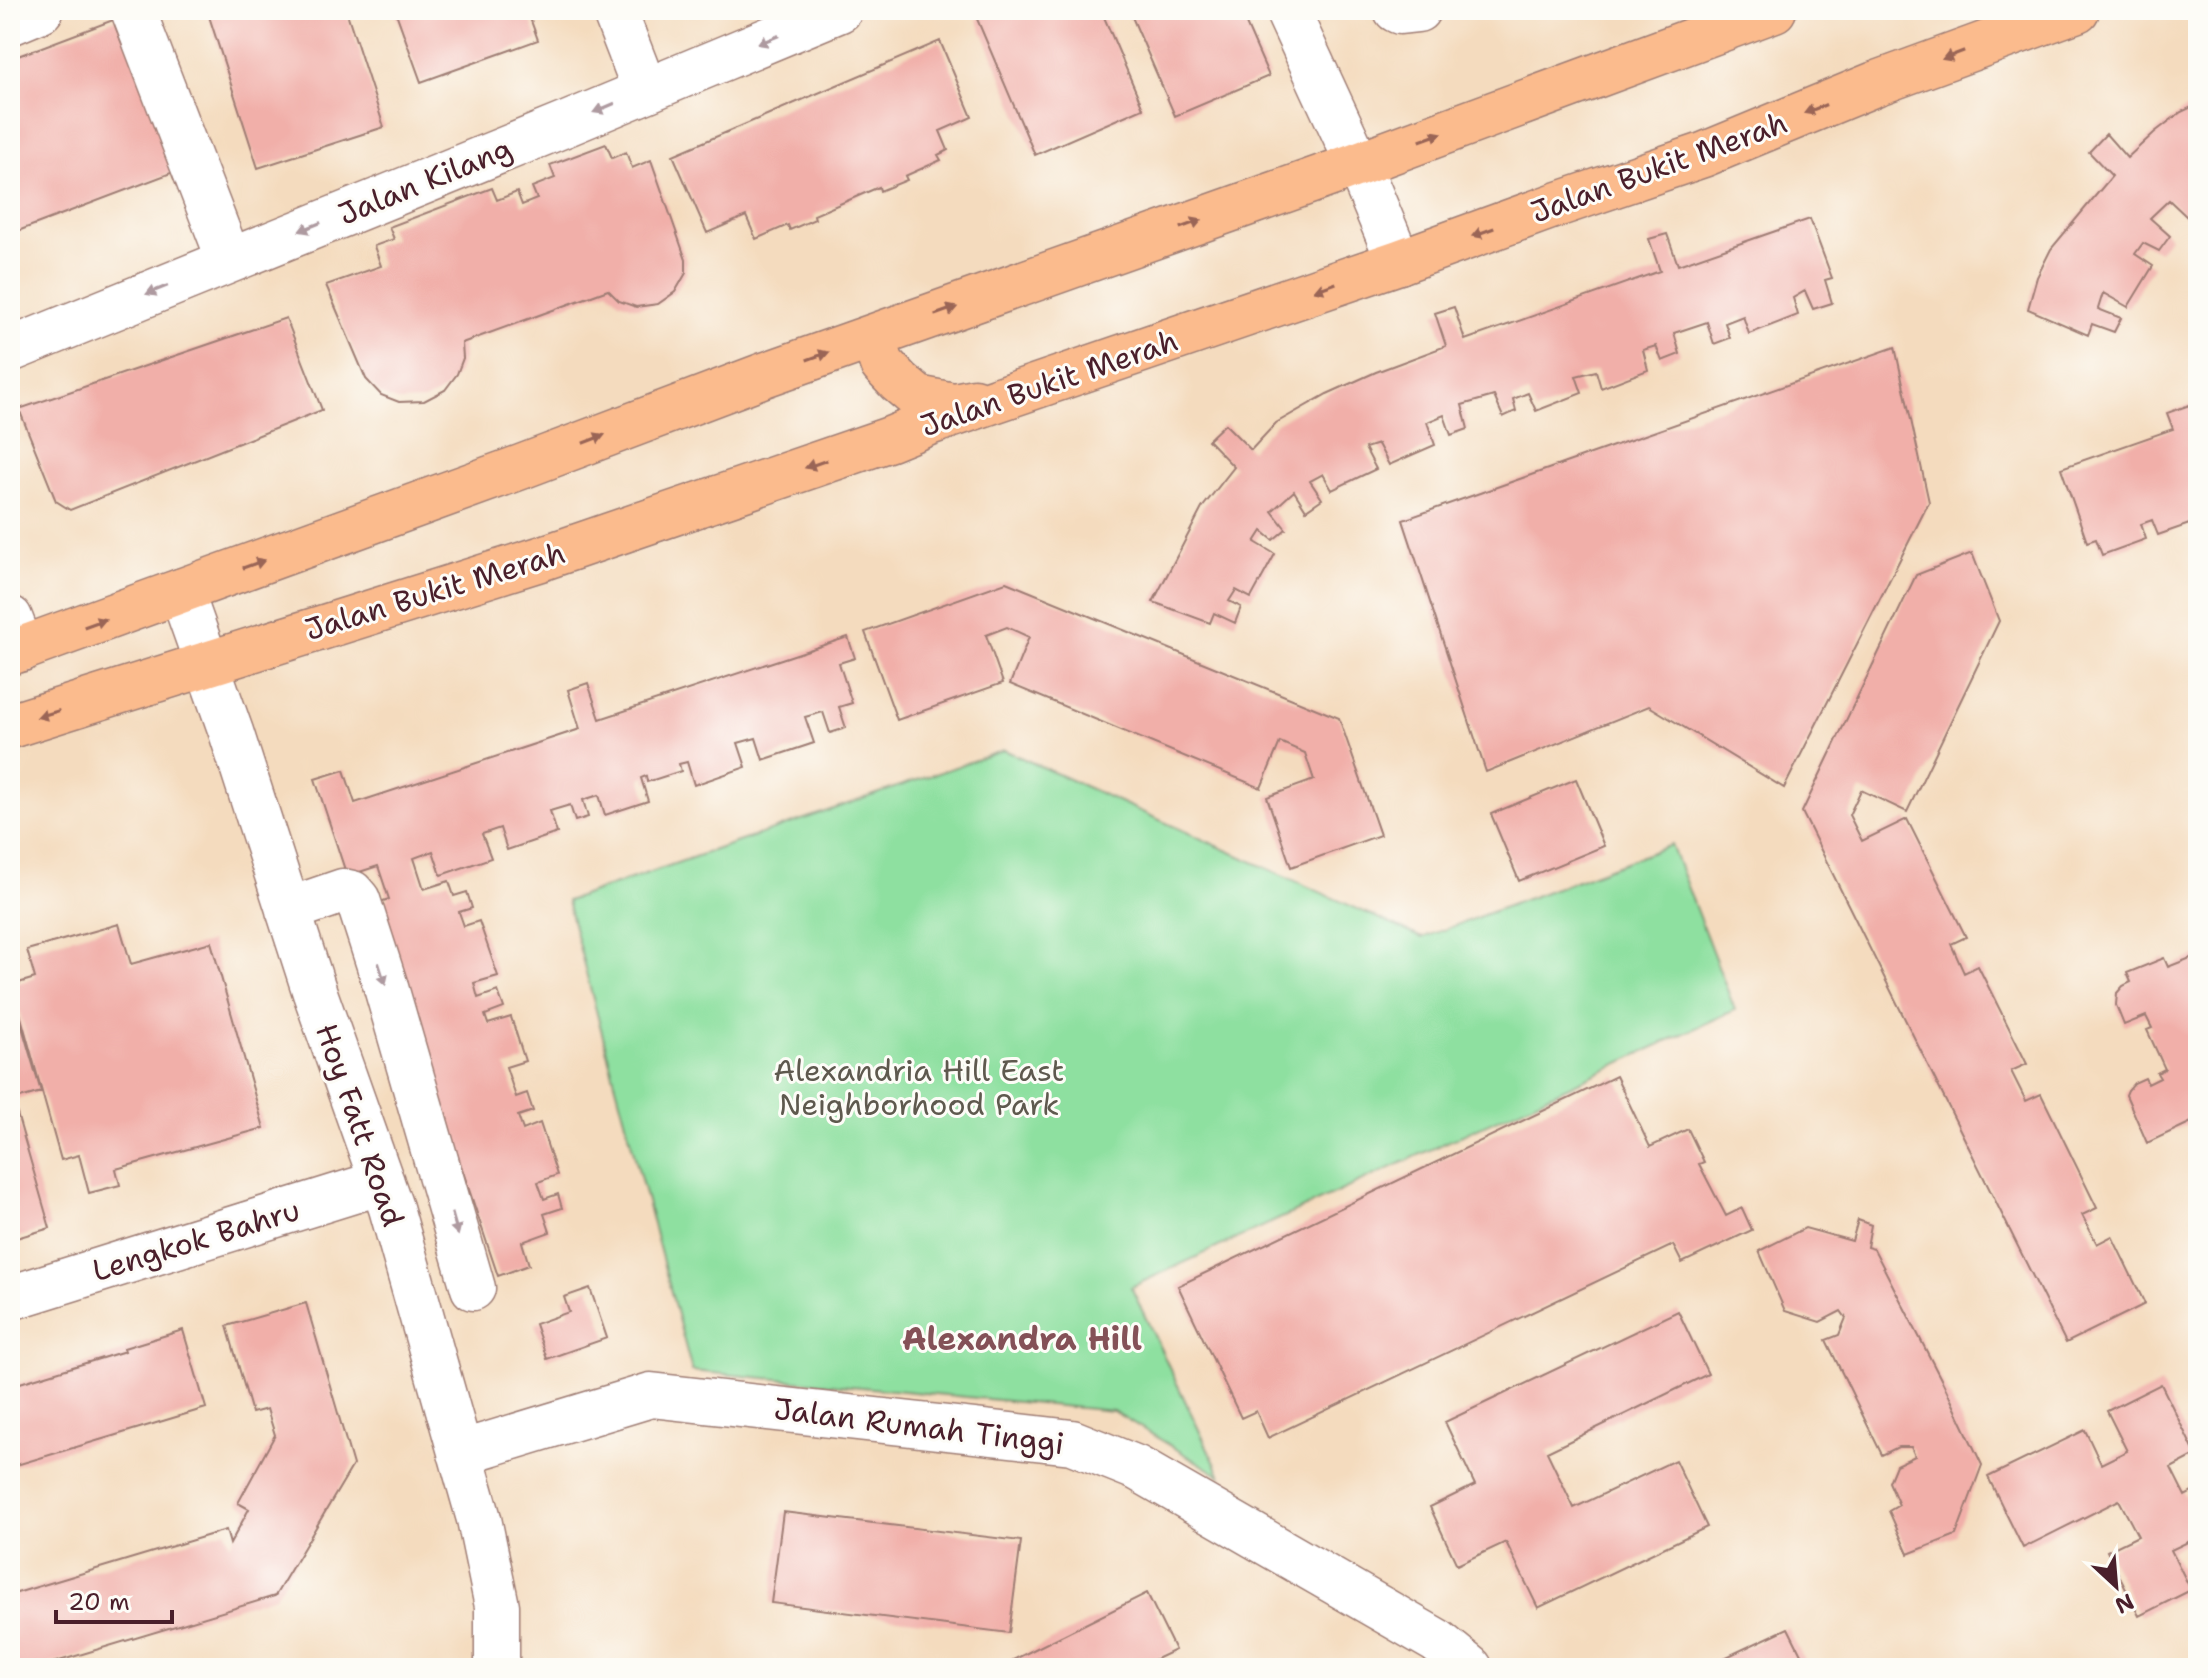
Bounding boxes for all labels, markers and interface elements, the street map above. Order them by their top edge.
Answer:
one-way arrow [756,33,780,46]
one-way arrow [1941,49,1965,62]
one-way arrow [593,101,616,114]
street label: Jalan Bukit Merah [1525,102,1793,232]
one-way arrow [1803,103,1827,116]
street label: Jalan Kilang [332,128,518,234]
one-way arrow [1419,130,1443,143]
one-way arrow [1179,217,1203,230]
one-way arrow [298,221,322,234]
one-way arrow [1471,226,1495,238]
one-way arrow [1312,282,1336,294]
one-way arrow [145,283,169,296]
one-way arrow [934,305,958,317]
street label: Jalan Bukit Merah [915,320,1183,446]
one-way arrow [806,350,830,362]
one-way arrow [582,432,606,445]
one-way arrow [804,459,828,471]
street label: Jalan Bukit Merah [300,532,570,650]
one-way arrow [242,558,266,570]
one-way arrow [83,616,107,628]
one-way arrow [36,708,60,721]
one-way arrow [376,963,389,987]
street label: Hoy Fatt Road [306,1018,414,1232]
park label: Alexandria Hill East Neighborhood Park [774,1050,1064,1125]
street label: Lengkok Bahru [87,1189,305,1291]
one-way arrow [449,1212,462,1236]
district label: Alexandra Hill [902,1317,1142,1360]
street label: Jalan Rumah Tinggi [772,1388,1066,1464]
north arrow [2076,1546,2156,1626]
scale bar [56,1574,172,1624]
text: 20 m [68,1586,130,1618]
text: N [2110,1587,2139,1620]

